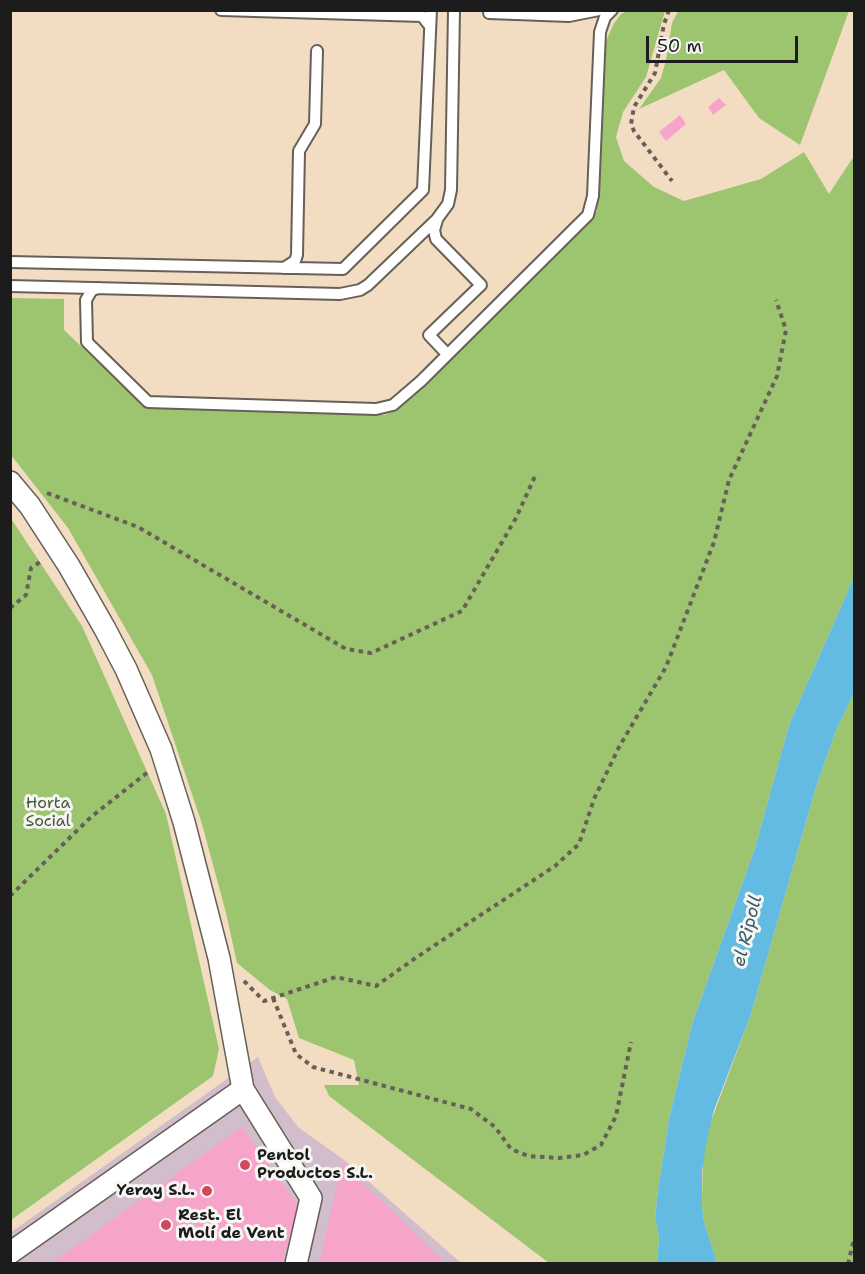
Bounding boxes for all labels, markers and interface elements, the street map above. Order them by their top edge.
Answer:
scale bar [649,24,800,62]
text: 50 m [657,34,702,58]
park label: Horta Social [26,794,70,832]
water label: el Ripoll [729,893,767,969]
place label: Pentol Productos S.L. [257,1146,373,1184]
marker: Pentol Productos S.L. [238,1158,252,1172]
place label: Yeray S.L. [117,1181,195,1201]
marker: Yeray S.L. [200,1184,214,1198]
place label: Rest. El Molí de Vent [178,1206,285,1244]
marker: Rest. El Molí de Vent [159,1218,173,1232]

